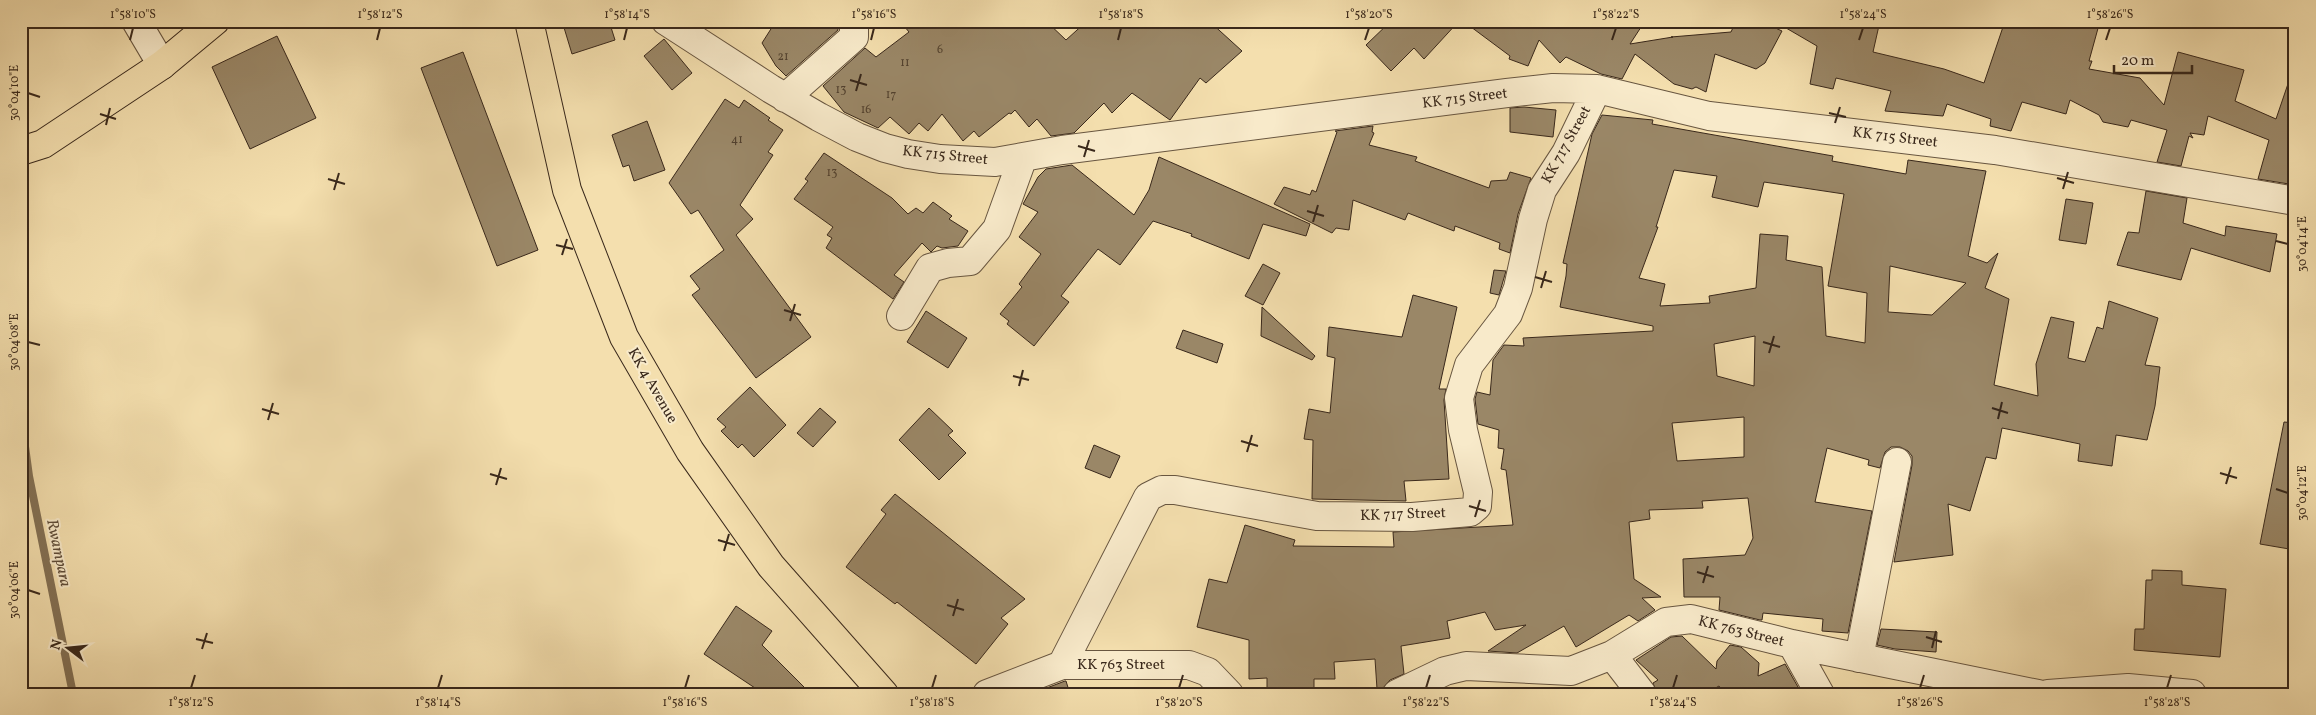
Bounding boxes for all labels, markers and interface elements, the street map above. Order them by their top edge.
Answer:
text: 1°58'10"S [110,7,156,23]
text: 1°58'12"S [357,7,403,23]
text: 1°58'14"S [604,7,650,23]
text: 1°58'16"S [852,7,896,23]
text: 1°58'18"S [1098,7,1144,23]
text: 1°58'20"S [1345,7,1393,23]
text: 1°58'22"S [1593,7,1639,23]
text: 1°58'24"S [1839,7,1887,23]
text: 1°58'26"S [2087,7,2133,23]
house number: 6 [937,42,943,58]
scale bar [2114,42,2191,74]
house number: 21 [777,49,789,65]
text: 20 m [2121,51,2154,72]
house number: 11 [900,55,910,71]
text: 30°04'10"E [7,65,23,121]
house number: 13 [836,82,846,98]
street label: KK 715 Street [1421,83,1509,115]
house number: 17 [886,87,896,103]
house number: 16 [861,102,871,118]
street label: KK 717 Street [1537,102,1597,188]
street label: KK 715 Street [1851,122,1939,154]
house number: 41 [731,132,743,148]
street label: KK 715 Street [901,141,989,171]
house number: 13 [827,165,837,181]
text: 30°04'14"E [2295,216,2311,272]
text: 30°04'08"E [7,313,23,371]
street label: KK 4 Avenue [622,344,682,428]
text: 30°04'12"E [2295,465,2311,521]
street label: KK 717 Street [1360,503,1446,527]
water label: Rwampara [40,517,76,589]
text: 30°04'06"E [7,561,23,619]
street label: KK 763 Street [1696,611,1786,653]
north arrow [42,622,92,672]
text: N [46,637,67,652]
street label: KK 763 Street [1077,655,1165,676]
text: 1°58'12"S [168,695,214,711]
text: 1°58'14"S [415,695,461,711]
text: 1°58'16"S [663,695,707,711]
text: 1°58'18"S [909,695,955,711]
text: 1°58'20"S [1155,695,1203,711]
text: 1°58'22"S [1403,695,1449,711]
text: 1°58'24"S [1649,695,1697,711]
text: 1°58'26"S [1897,695,1943,711]
text: 1°58'28"S [2144,695,2190,711]

